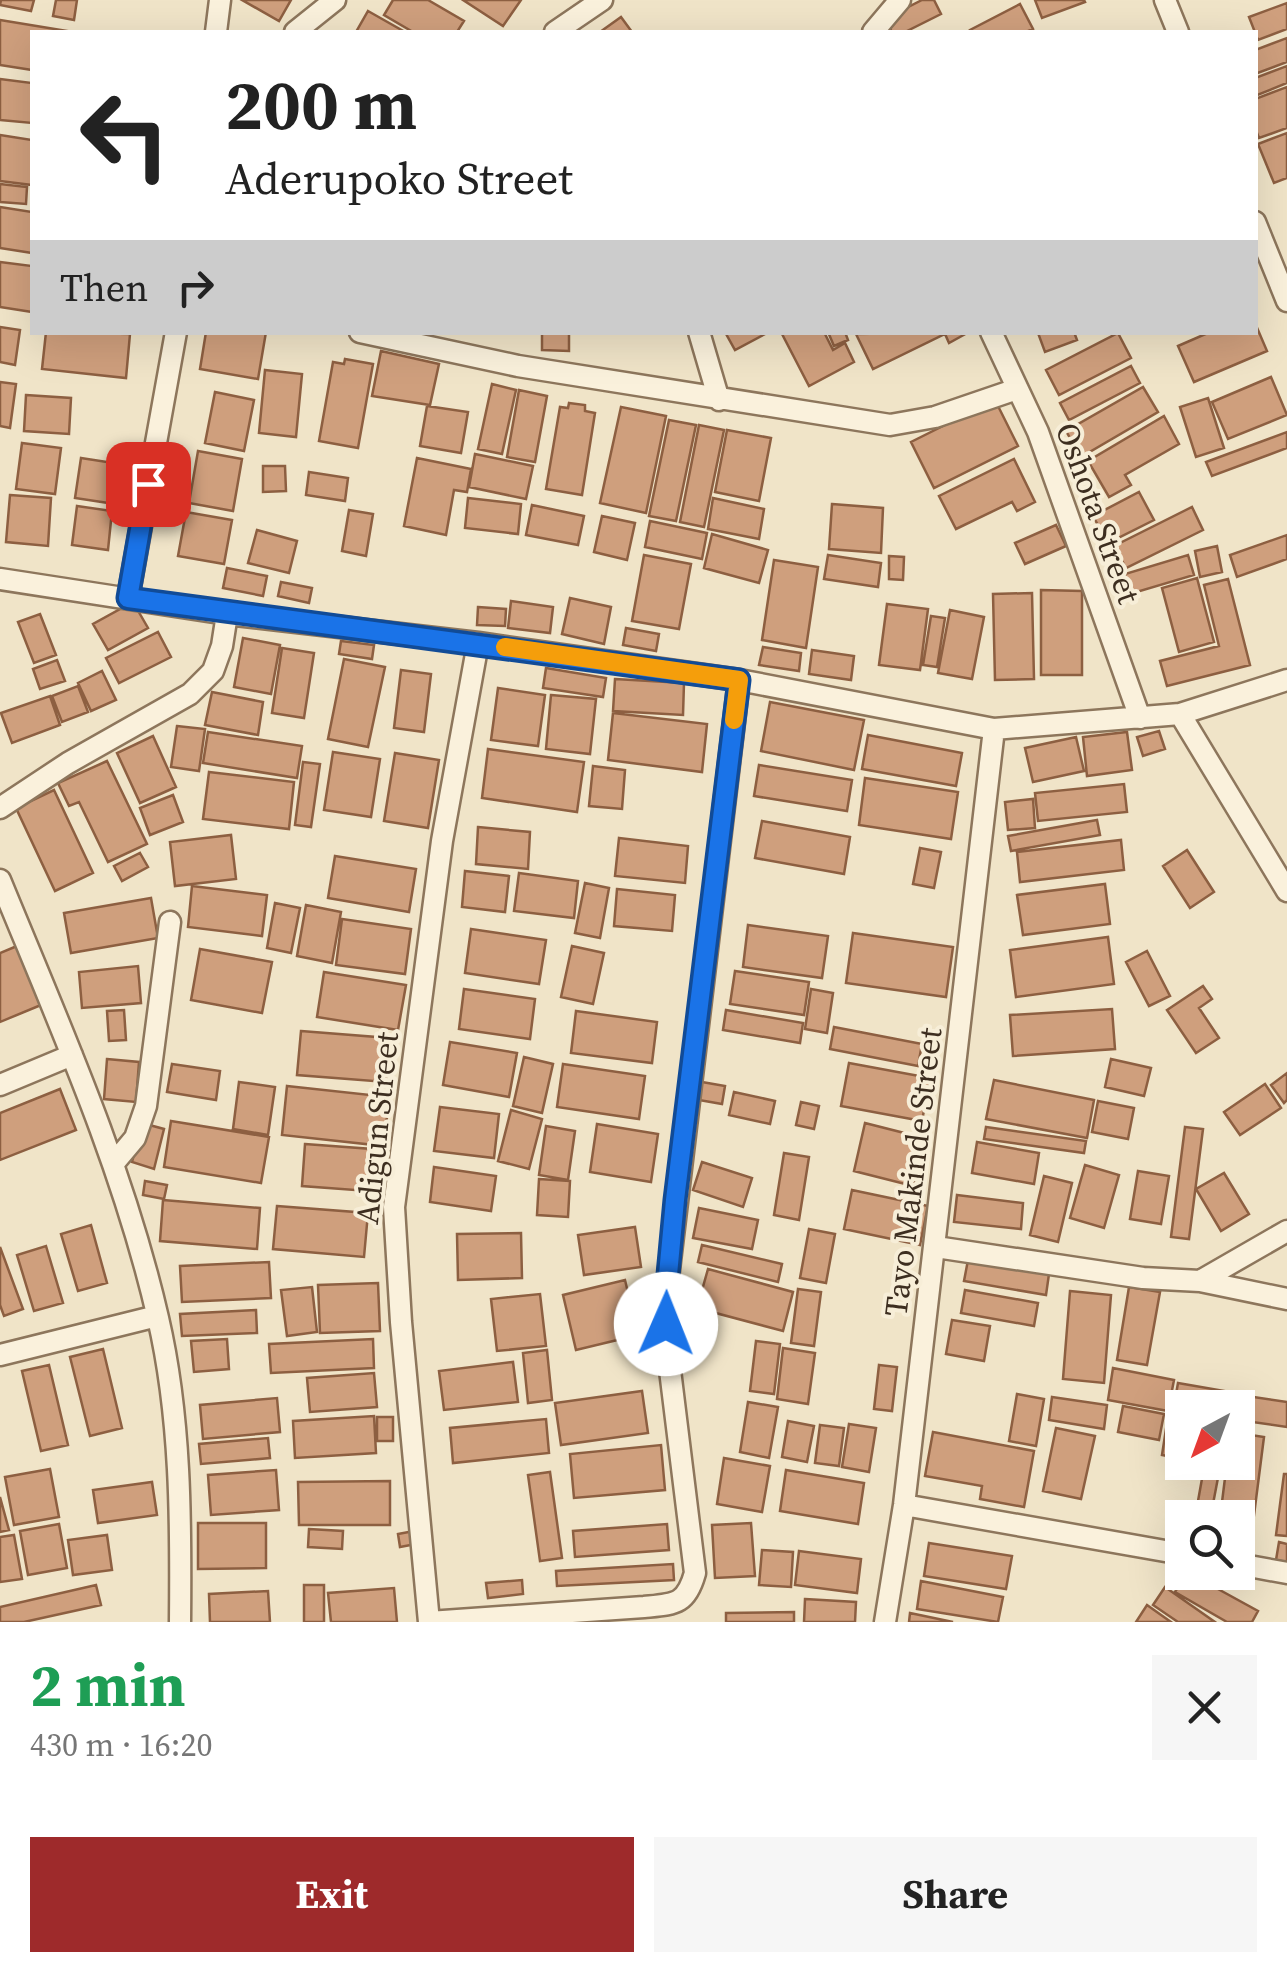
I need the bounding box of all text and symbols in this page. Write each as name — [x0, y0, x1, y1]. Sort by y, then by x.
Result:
text: 200 m — [225, 56, 417, 152]
icon: left — [60, 70, 190, 200]
text: Aderupoko Street — [225, 147, 573, 209]
icon: right — [168, 260, 223, 315]
text: Then — [60, 262, 148, 314]
street label: Oshota Street — [1045, 416, 1151, 610]
pin — [106, 442, 191, 527]
icon: arrive — [121, 457, 176, 512]
street label: Tayo Makinde Street — [873, 1025, 953, 1319]
street label: Adigun Street — [345, 1029, 409, 1226]
position arrow — [614, 1272, 718, 1376]
north arrow — [1165, 1390, 1255, 1480]
map controls — [1165, 1390, 1255, 1590]
button: search — [1165, 1500, 1255, 1590]
text: 2 min — [30, 1644, 186, 1726]
button: close — [1152, 1655, 1257, 1760]
text: 430 m · 16:20 — [30, 1723, 212, 1767]
button: Exit — [30, 1837, 634, 1952]
button: Share — [654, 1837, 1257, 1952]

